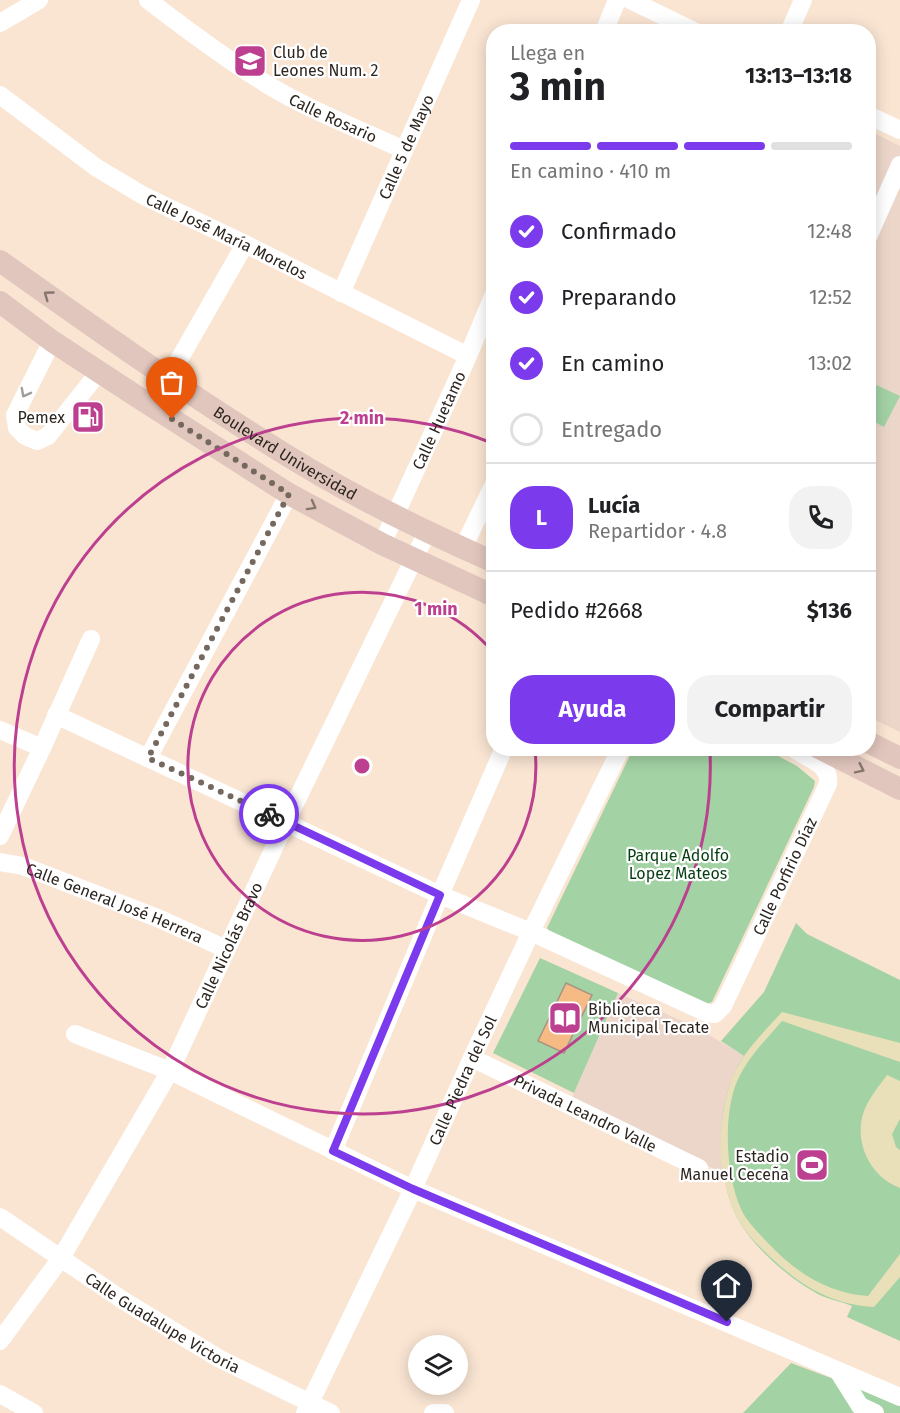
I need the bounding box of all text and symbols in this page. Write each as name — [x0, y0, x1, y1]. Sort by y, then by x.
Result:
text: Llega en — [510, 41, 585, 65]
school or university icon: Club de Leones Num. 2 — [232, 43, 268, 79]
place label: Club de Leones Num. 2 — [273, 43, 378, 80]
text: 13:13–13:18 — [745, 62, 852, 89]
text: 3 min — [510, 64, 606, 110]
street label: Calle Rosario — [286, 89, 380, 146]
street label: Calle 5 de Mayo — [374, 91, 437, 202]
text: En camino · 410 m — [510, 159, 671, 183]
street label: Calle José María Morelos — [143, 189, 311, 283]
icon: check — [510, 215, 543, 248]
text: Confirmado — [561, 218, 677, 245]
text: 12:48 — [807, 219, 852, 243]
icon: check — [510, 281, 543, 314]
text: Preparando — [561, 284, 677, 311]
text: 12:52 — [809, 285, 852, 309]
one-way arrow — [43, 291, 54, 302]
icon: check — [510, 347, 543, 380]
text: En camino — [561, 350, 664, 377]
text: 13:02 — [808, 351, 852, 375]
pin — [146, 357, 197, 419]
icon: bag — [155, 366, 188, 399]
street label: Calle Huetamo — [408, 368, 469, 473]
one-way arrow — [21, 386, 32, 397]
fuel station icon: Pemex — [70, 399, 106, 435]
street label: Boulevard Universidad — [210, 402, 360, 504]
text: 2 min — [340, 407, 384, 429]
place label: Pemex — [17, 408, 65, 427]
text: Entregado — [561, 416, 662, 443]
button: phone — [789, 486, 852, 549]
text: Lucía — [588, 492, 640, 519]
one-way arrow — [306, 499, 317, 510]
text: L — [536, 504, 547, 531]
text: Repartidor · 4.8 — [588, 519, 727, 543]
text: Pedido #2668 — [510, 597, 643, 624]
text: $136 — [807, 597, 852, 624]
text: 1 min — [414, 598, 458, 620]
button: Ayuda — [510, 675, 675, 744]
button: Compartir — [687, 675, 852, 744]
centre of rings — [352, 756, 372, 776]
one-way arrow — [853, 761, 864, 773]
courier — [239, 784, 299, 844]
icon: bike — [253, 798, 286, 831]
street label: Calle Porfirio Díaz — [748, 814, 820, 938]
park label: Parque Adolfo Lopez Mateos — [627, 846, 729, 883]
street label: Calle General José Herrera — [23, 859, 206, 947]
street label: Calle Nicolás Bravo — [191, 879, 266, 1012]
library icon: Biblioteca Municipal Tecate — [547, 1000, 583, 1036]
place label: Biblioteca Municipal Tecate — [588, 1000, 709, 1037]
street label: Calle Piedra del Sol — [425, 1012, 500, 1148]
street label: Privada Leandro Valle — [511, 1070, 660, 1156]
place label: Estadio Manuel Ceceña — [680, 1147, 789, 1184]
sports icon: Estadio Manuel Ceceña — [794, 1147, 830, 1183]
pin — [701, 1260, 752, 1322]
street label: Calle Guadalupe Victoria — [82, 1268, 243, 1377]
icon: home — [710, 1269, 743, 1302]
map controls — [408, 1335, 468, 1395]
button: layers — [408, 1335, 468, 1395]

